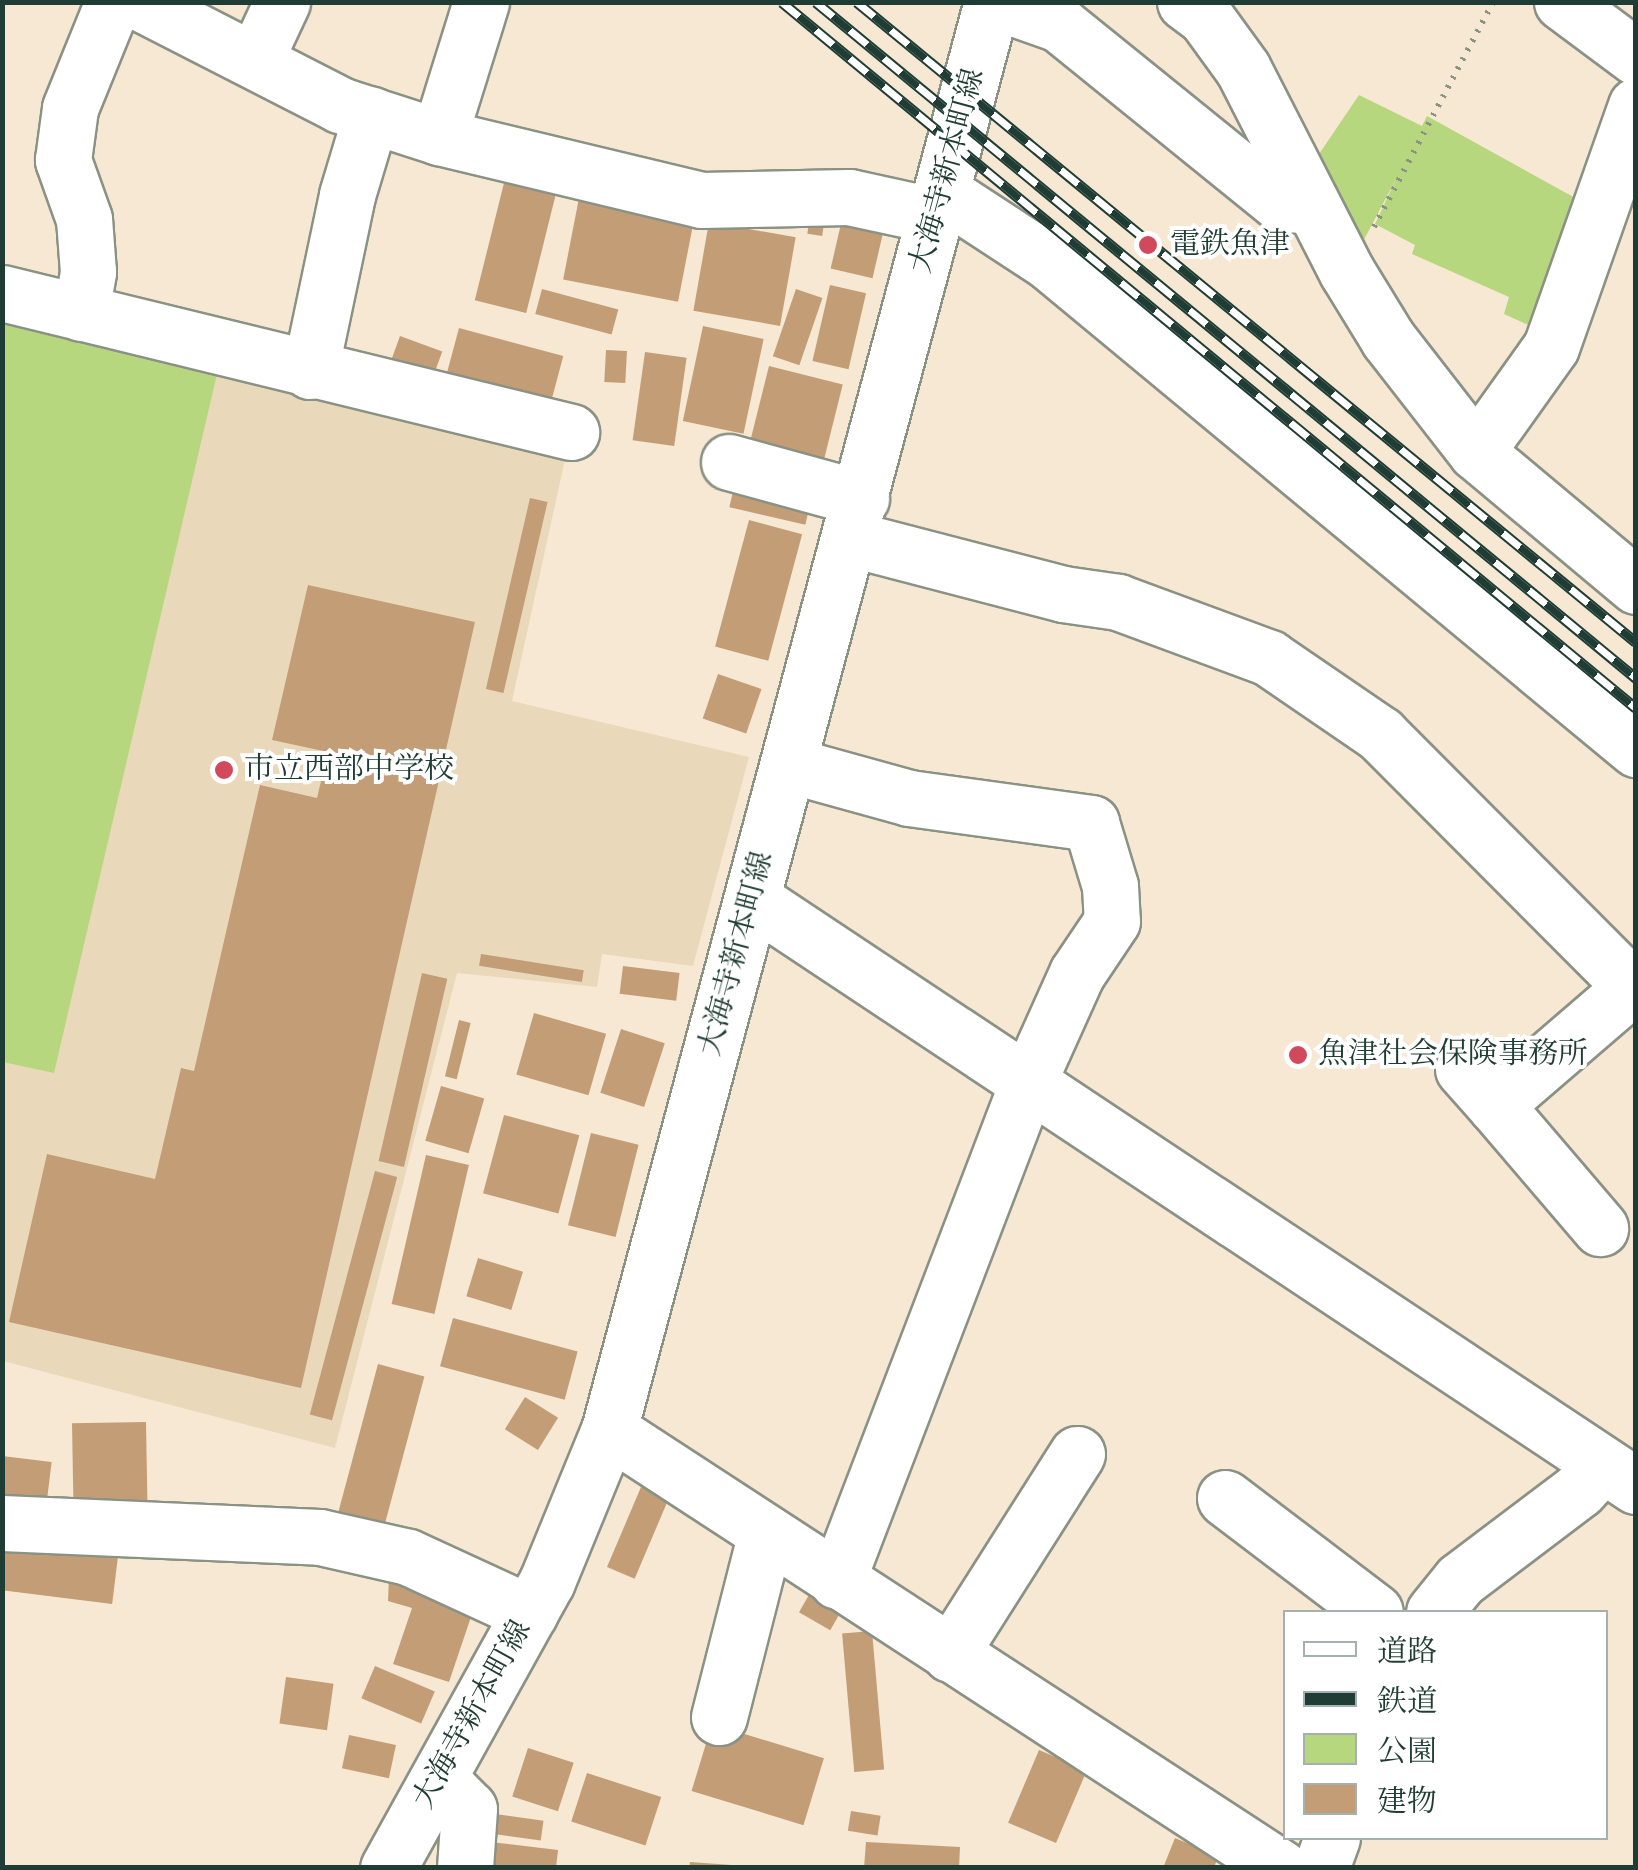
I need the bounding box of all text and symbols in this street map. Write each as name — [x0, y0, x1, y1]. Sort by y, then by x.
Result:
street label: 大海寺新本町線 — [903, 65, 993, 277]
place label: 電鉄魚津 — [1170, 227, 1290, 263]
marker: 電鉄魚津 — [1135, 232, 1161, 258]
place label: 市立西部中学校 — [244, 752, 454, 788]
marker: 市立西部中学校 — [213, 759, 235, 781]
street label: 大海寺新本町線 — [692, 848, 782, 1060]
place label: 魚津社会保険事務所 — [1318, 1037, 1588, 1073]
marker: 魚津社会保険事務所 — [1287, 1044, 1309, 1066]
legend — [1283, 1610, 1608, 1840]
street label: 大海寺新本町線 — [406, 1614, 540, 1816]
text: 道路 — [1377, 1638, 1437, 1668]
text: 鉄道 — [1377, 1688, 1437, 1718]
text: 公園 — [1377, 1738, 1437, 1768]
text: 建物 — [1377, 1788, 1437, 1818]

